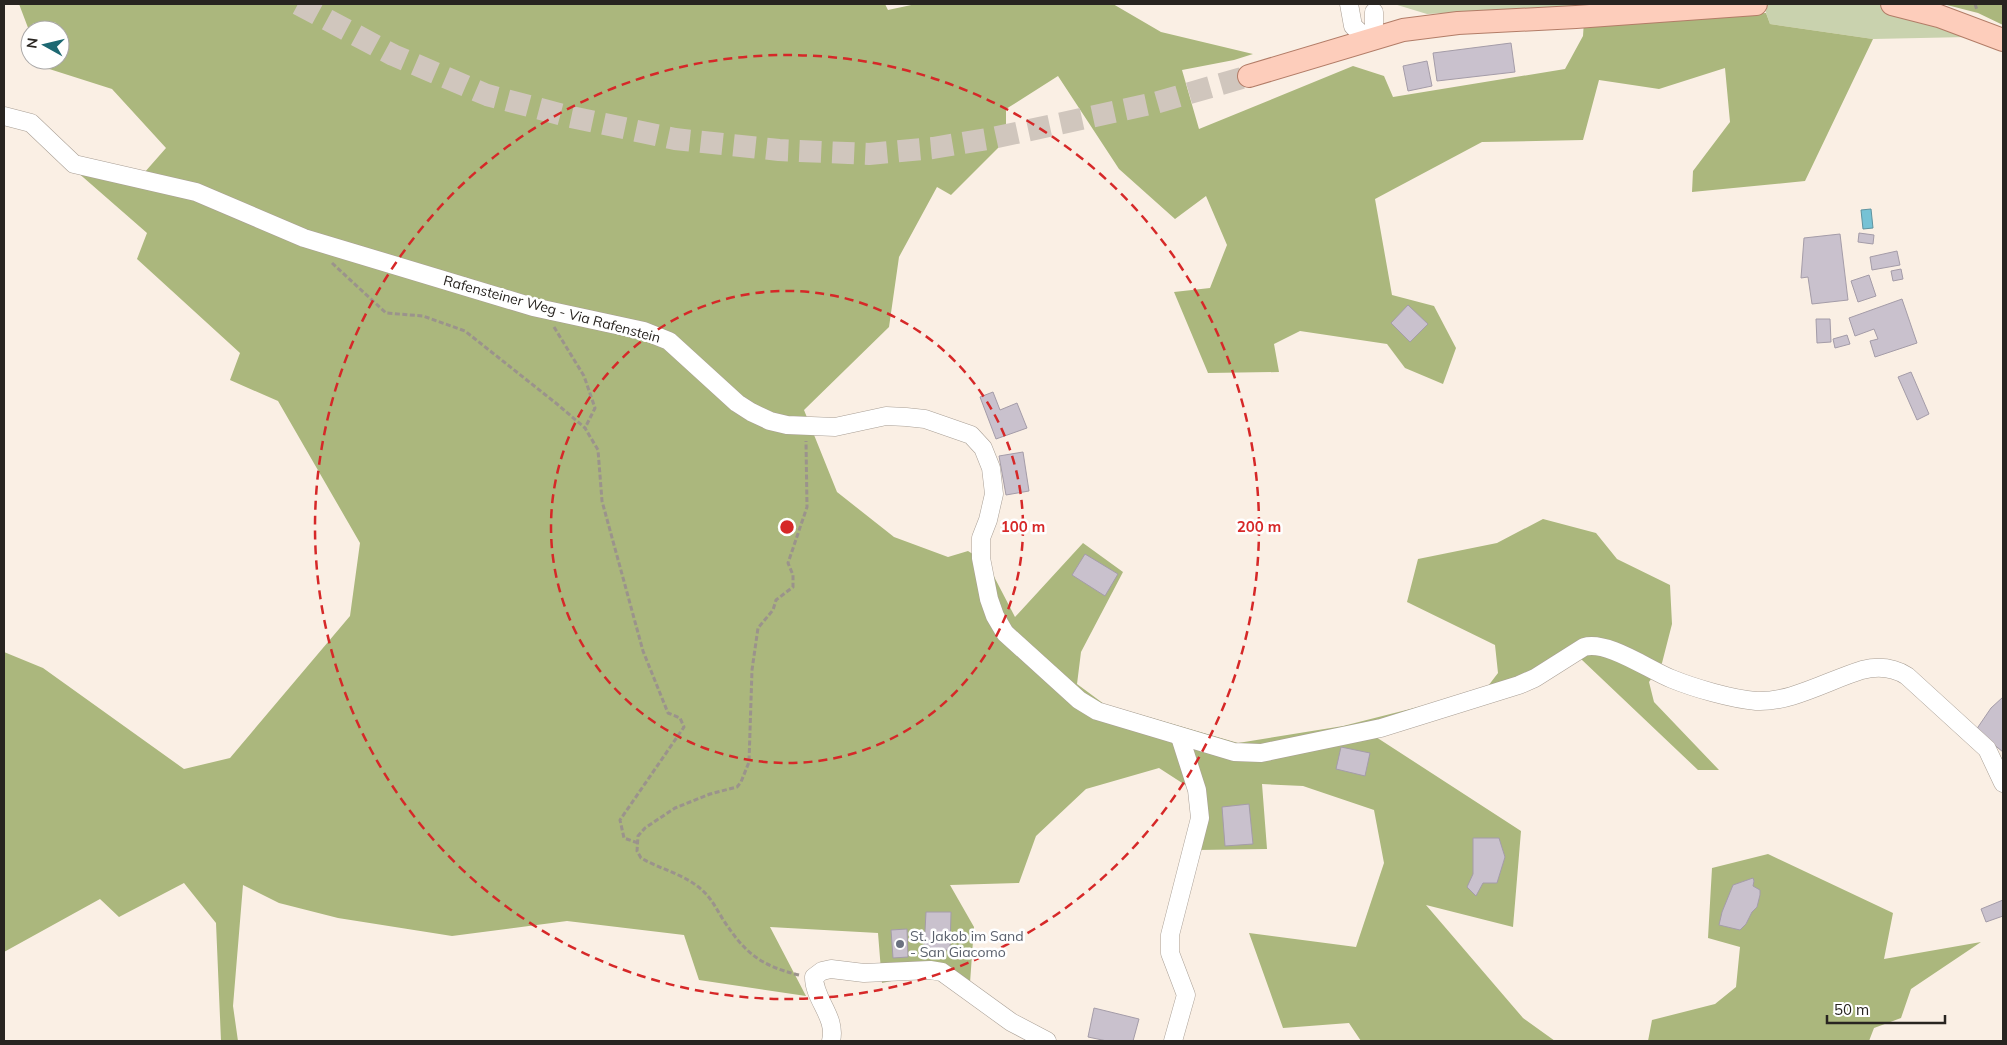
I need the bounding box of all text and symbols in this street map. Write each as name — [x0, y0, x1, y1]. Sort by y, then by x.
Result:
north arrow — [20, 20, 70, 70]
text: N — [22, 37, 42, 50]
street label: Rafensteiner Weg - Via Rafenstein — [441, 271, 663, 347]
text: 100 m — [1001, 517, 1045, 536]
text: 200 m — [1237, 517, 1281, 536]
centre of rings — [778, 518, 796, 536]
place label: St. Jakob im Sand - San Giacomo — [910, 927, 1024, 961]
marker: St. Jakob im Sand - San Giacomo — [894, 938, 906, 950]
scale bar — [1827, 992, 1944, 1024]
text: 50 m — [1834, 1000, 1869, 1019]

